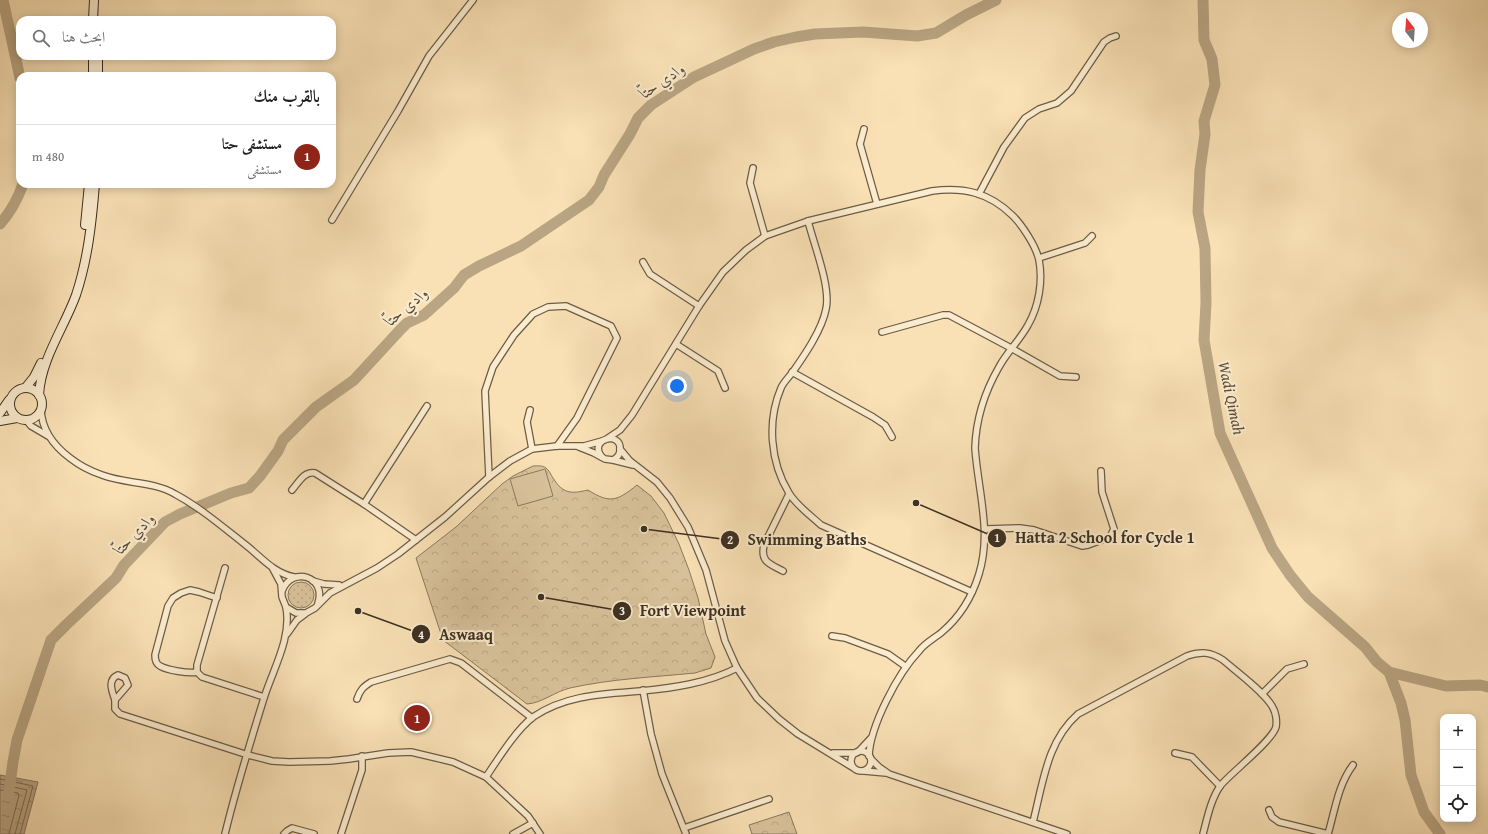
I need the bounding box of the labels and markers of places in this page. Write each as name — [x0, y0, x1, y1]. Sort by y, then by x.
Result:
callout: Hatta 2 School for Cycle 1 — [987, 524, 1202, 552]
callout: Swimming Baths — [720, 526, 875, 554]
callout: Fort Viewpoint — [612, 597, 755, 625]
callout: Aswaaq — [411, 620, 501, 648]
pin: 1 — [404, 703, 430, 733]

